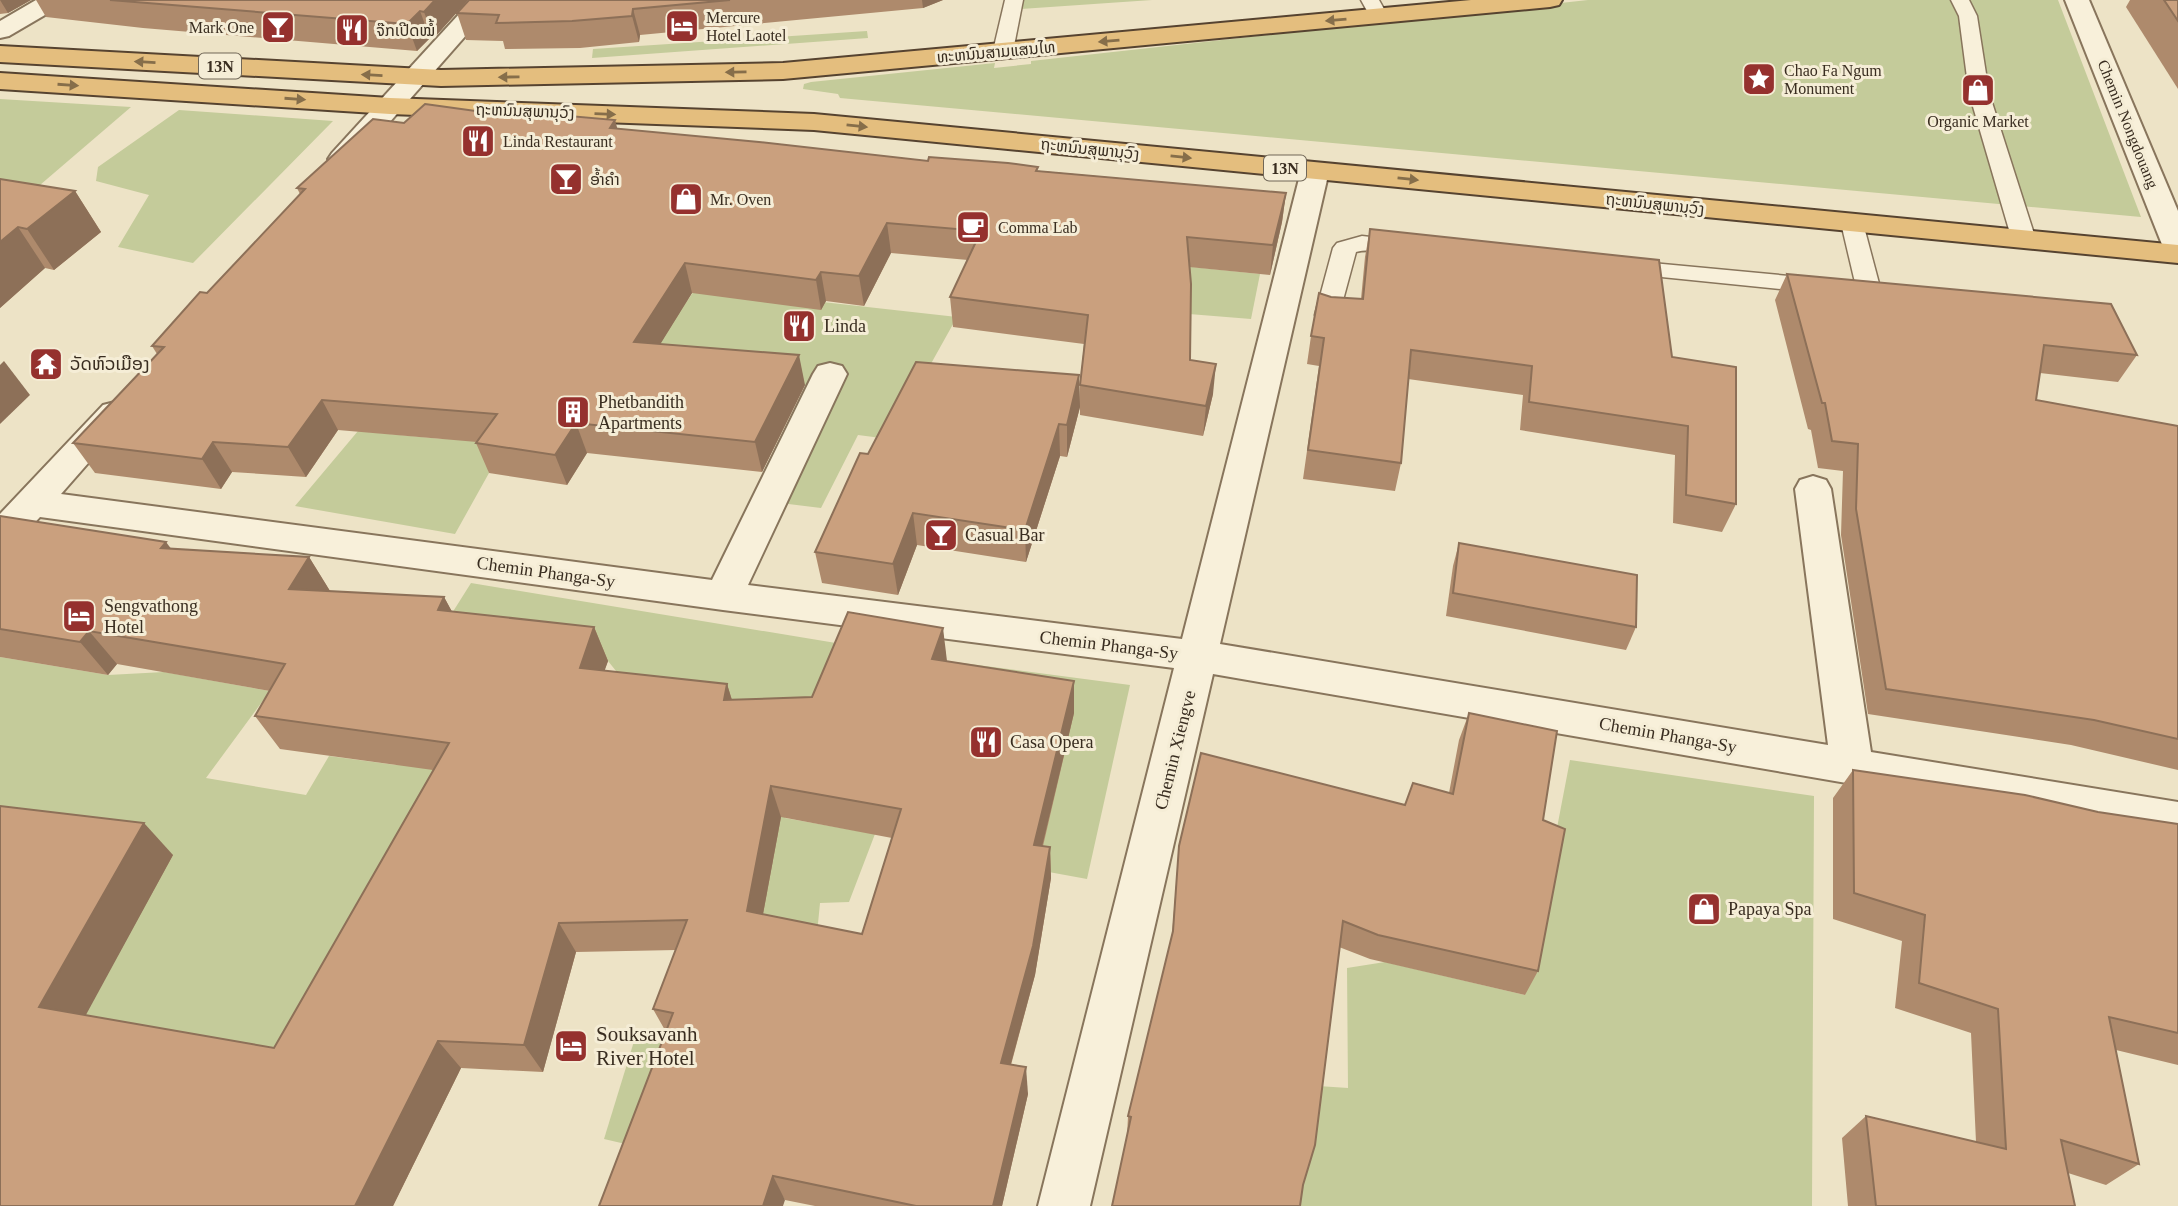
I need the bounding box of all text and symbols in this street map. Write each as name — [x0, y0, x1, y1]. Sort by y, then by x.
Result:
hotel icon: Mercure Hotel Laotel — [663, 7, 701, 45]
bar icon: Mark One — [259, 8, 297, 46]
place label: Mercure Hotel Laotel — [706, 9, 787, 44]
restaurant icon: ຈ໊ກເປີດໝ້ໍ — [333, 11, 371, 49]
one-way arrow — [1325, 15, 1347, 26]
place label: ຈ໊ກເປີດໝ້ໍ — [376, 18, 435, 39]
place label: Mark One — [189, 19, 254, 36]
one-way arrow — [1098, 36, 1120, 47]
street label: ທະຫນົນສາມແສນໄທ — [936, 38, 1056, 66]
road number: 13N — [199, 54, 241, 78]
one-way arrow — [134, 56, 156, 67]
street label: Chemin Nongdouang — [2093, 57, 2162, 191]
place icon: Chao Fa Ngum Monument — [1740, 60, 1778, 98]
place label: Chao Fa Ngum Monument — [1784, 62, 1882, 97]
one-way arrow — [725, 67, 747, 78]
one-way arrow — [361, 69, 383, 80]
one-way arrow — [498, 71, 520, 83]
shop icon: Organic Market — [1959, 71, 1997, 109]
one-way arrow — [57, 80, 79, 91]
one-way arrow — [284, 94, 306, 105]
street label: ຖະຫນົນສຸພານຸວົງ — [475, 101, 575, 123]
one-way arrow — [595, 108, 617, 119]
place label: Organic Market — [1927, 113, 2029, 131]
one-way arrow — [846, 121, 868, 132]
restaurant icon: Linda Restaurant — [459, 122, 497, 160]
place label: Linda Restaurant — [503, 133, 613, 150]
street label: ຖະຫນົນສຸພານຸວົງ — [1040, 135, 1140, 165]
one-way arrow — [1170, 152, 1192, 163]
road number: 13N — [1264, 156, 1306, 180]
bar icon: ອ້ຳຄຳ — [547, 160, 585, 198]
place label: ອ້ຳຄຳ — [590, 167, 620, 188]
one-way arrow — [1397, 174, 1419, 185]
shop icon: Mr. Oven — [667, 180, 705, 218]
street label: ຖະຫນົນສຸພານຸວົງ — [1605, 190, 1705, 220]
place label: Mr. Oven — [710, 191, 771, 208]
cafe icon: Comma Lab — [954, 208, 992, 246]
place label: Comma Lab — [998, 219, 1078, 236]
restaurant icon: Linda — [780, 307, 818, 345]
place label: Linda — [824, 316, 866, 336]
temple icon: ວັດຫົວເມືອງ — [27, 345, 65, 383]
place label: ວັດຫົວເມືອງ — [70, 354, 150, 374]
place label: Phetbandith Apartments — [598, 392, 684, 433]
building icon: Phetbandith Apartments — [554, 393, 592, 431]
bar icon: Casual Bar — [922, 516, 960, 554]
place label: Casual Bar — [965, 525, 1044, 545]
street label: Chemin Phanga-Sy — [476, 552, 616, 592]
place label: Sengvathong Hotel — [104, 596, 198, 637]
hotel icon: Sengvathong Hotel — [60, 597, 98, 635]
street label: Chemin Phanga-Sy — [1039, 627, 1179, 663]
street label: Chemin Xiengve — [1150, 688, 1200, 812]
street label: Chemin Phanga-Sy — [1598, 713, 1738, 757]
restaurant icon: Casa Opera — [967, 723, 1005, 761]
place label: Casa Opera — [1010, 732, 1093, 752]
shop icon: Papaya Spa — [1685, 890, 1723, 928]
place label: Papaya Spa — [1728, 899, 1811, 919]
place label: Souksavanh River Hotel — [596, 1022, 698, 1070]
hotel icon: Souksavanh River Hotel — [552, 1027, 590, 1065]

